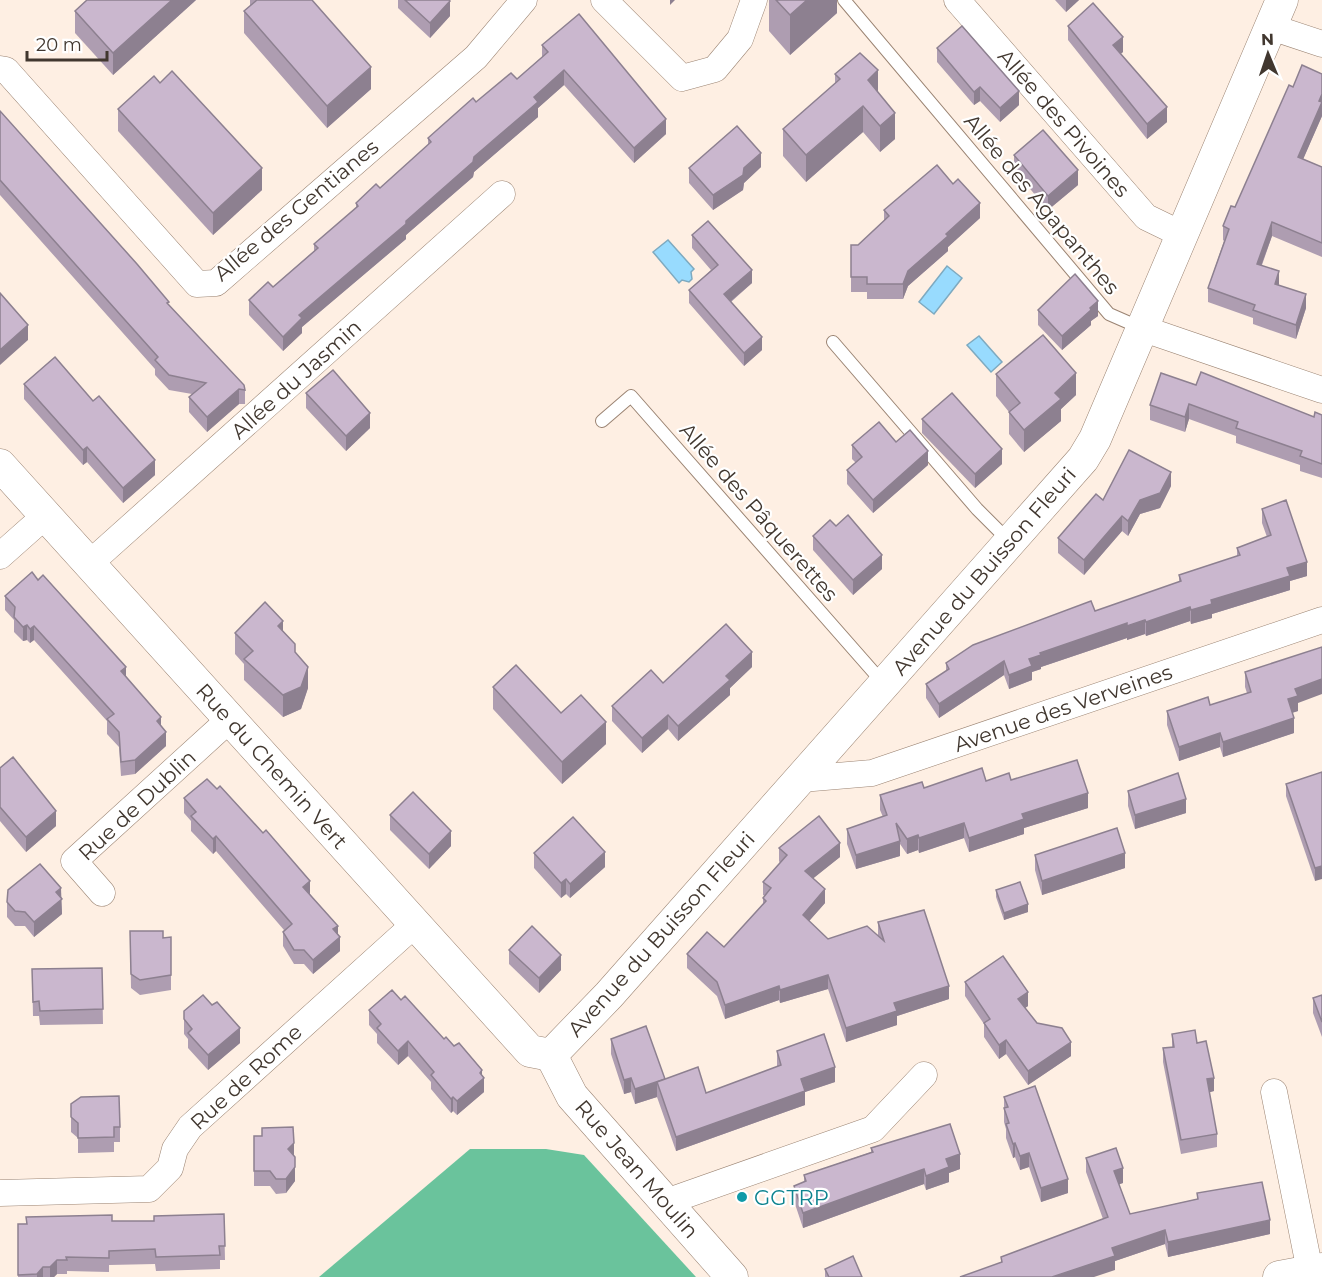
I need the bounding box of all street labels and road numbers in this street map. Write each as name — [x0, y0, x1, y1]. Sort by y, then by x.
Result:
street label: Allée des Pivoines — [993, 44, 1135, 202]
street label: Allée des Agapanthes — [959, 109, 1125, 299]
street label: Allée des Gentianes — [209, 134, 383, 286]
street label: Allée du Jasmin — [226, 314, 366, 444]
street label: Allée des Pâquerettes — [675, 418, 843, 606]
street label: Avenue du Buisson Fleuri — [887, 462, 1081, 680]
street label: Avenue des Verveines — [951, 659, 1175, 757]
street label: Rue du Chemin Vert — [191, 678, 353, 854]
street label: Rue de Dublin — [73, 744, 201, 866]
street label: Avenue du Buisson Fleuri — [562, 826, 760, 1042]
street label: Rue de Rome — [185, 1019, 307, 1135]
street label: Rue Jean Moulin — [570, 1095, 704, 1243]

